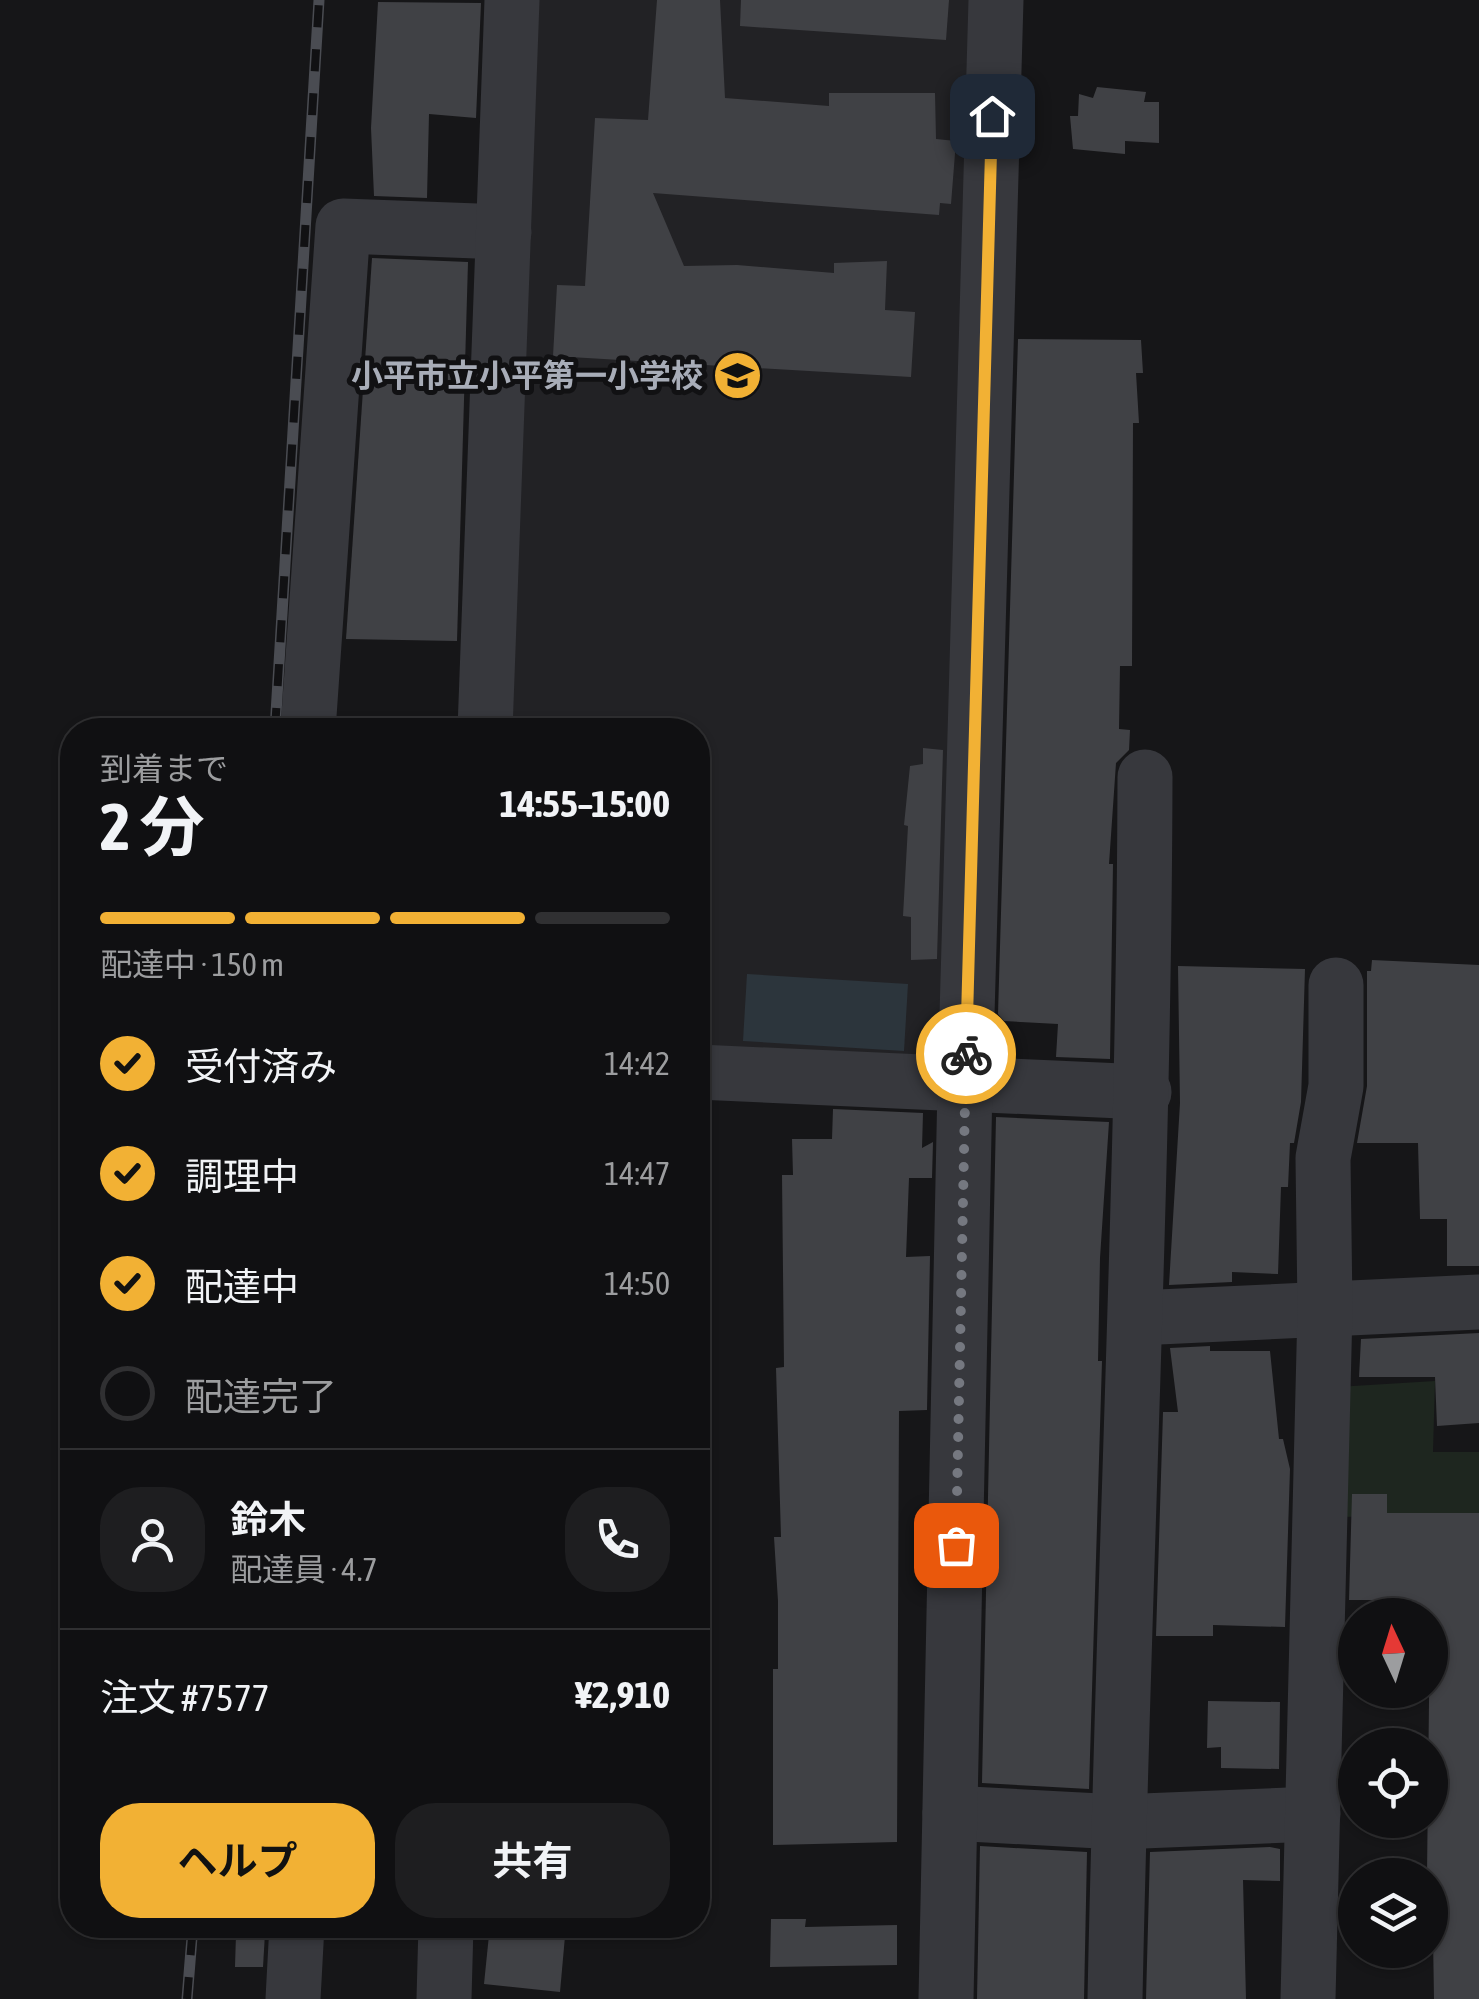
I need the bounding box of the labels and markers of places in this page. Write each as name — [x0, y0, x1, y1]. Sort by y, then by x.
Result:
pin — [950, 74, 1035, 159]
school or university icon: 小平市立小平第一小学校 — [712, 350, 764, 402]
place label: 小平市立小平第一小学校 — [351, 357, 703, 394]
pin — [914, 1503, 999, 1588]

